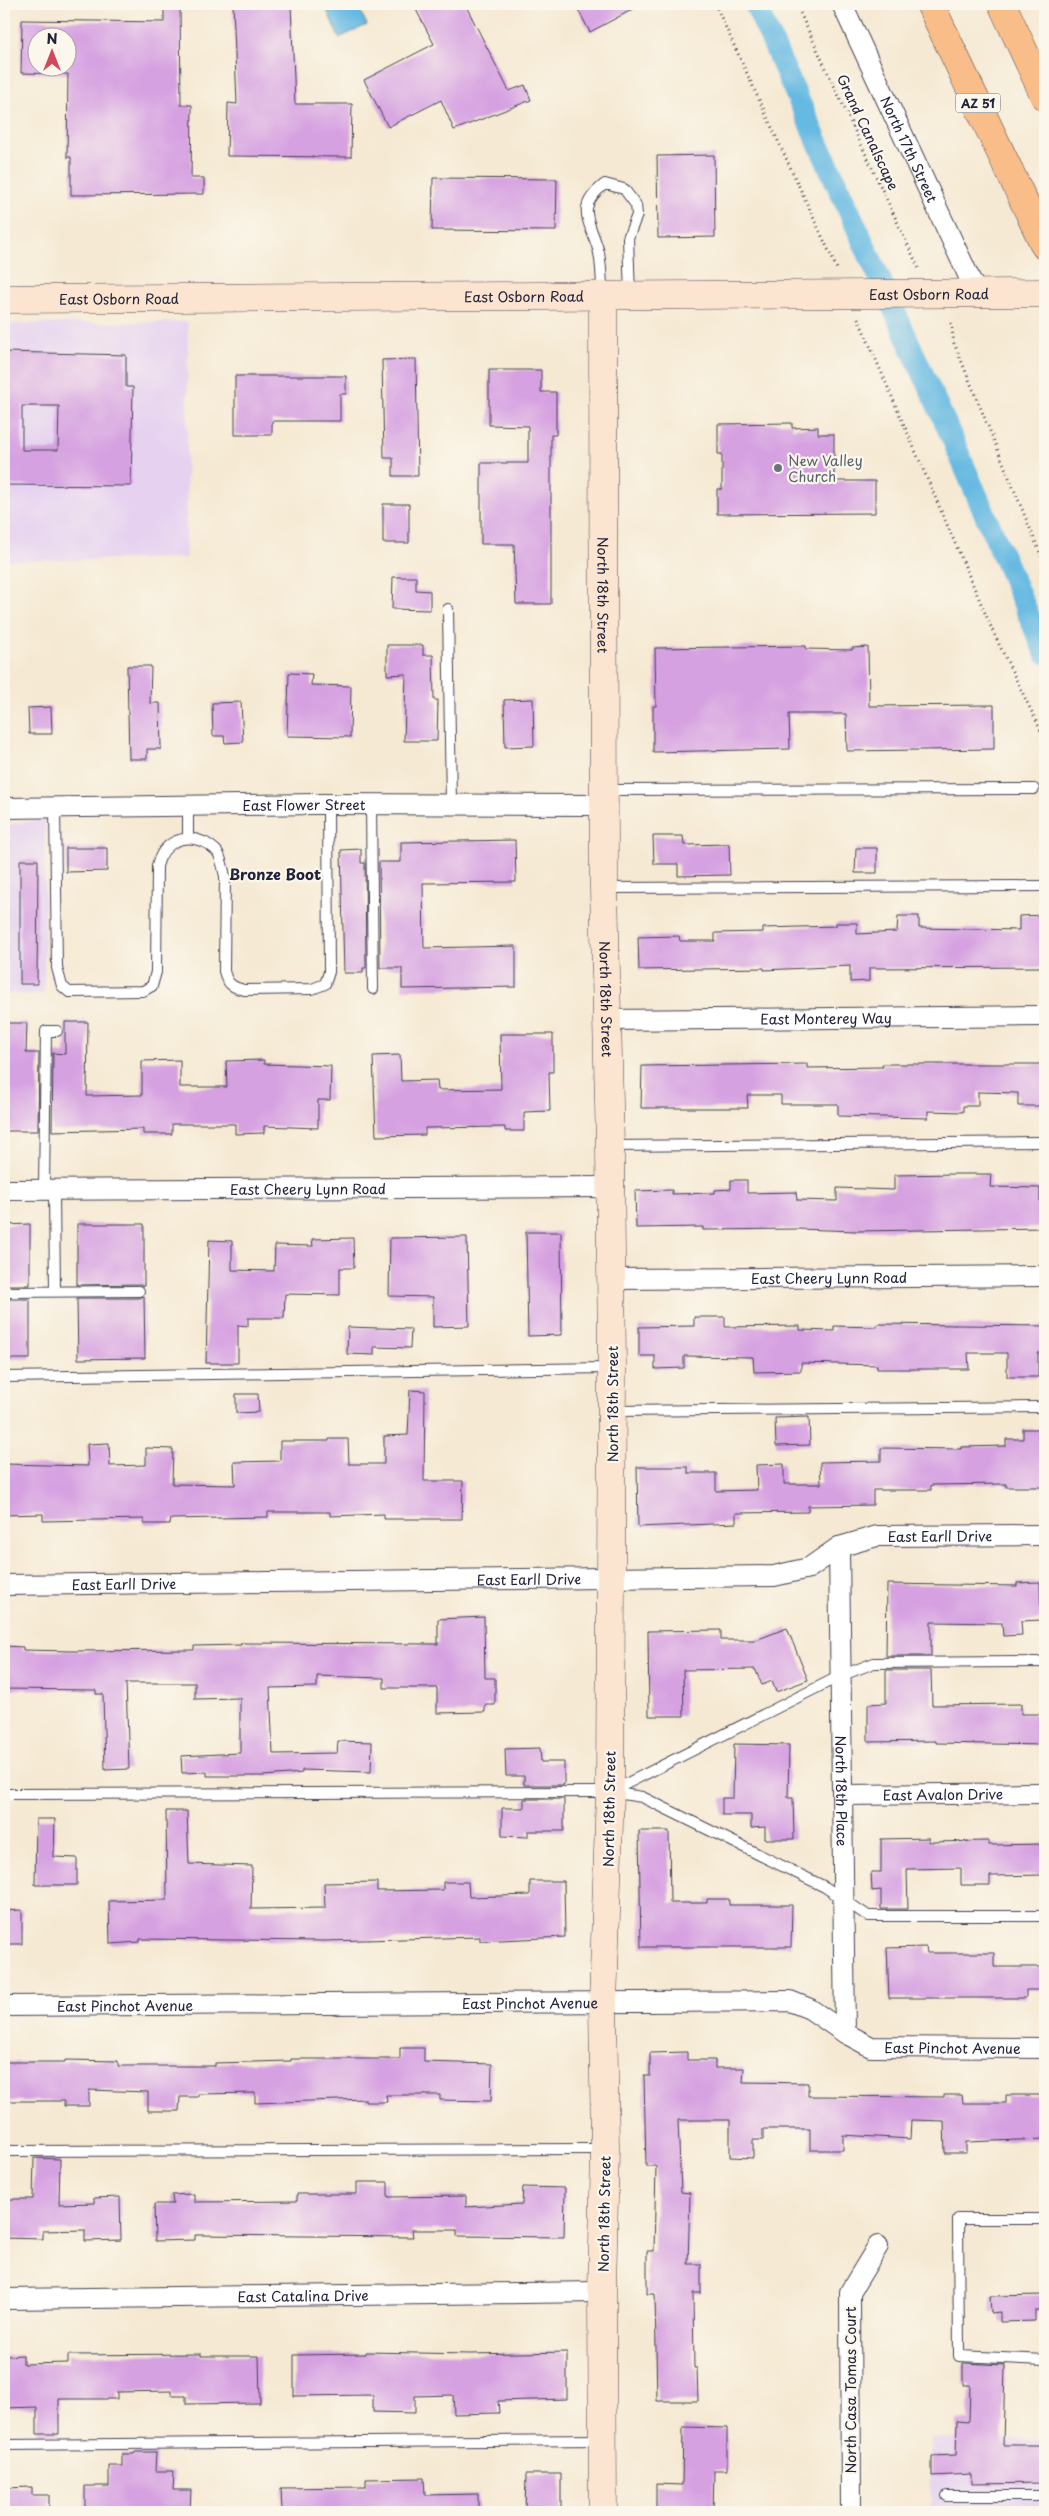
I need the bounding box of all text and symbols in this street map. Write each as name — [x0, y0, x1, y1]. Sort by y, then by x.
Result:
north arrow — [28, 28, 78, 78]
text: N — [46, 28, 58, 49]
street label: Grand Canalscape — [832, 70, 904, 194]
street label: North 17th Street — [876, 92, 944, 206]
road number: AZ 51 — [956, 94, 1000, 112]
street label: East Osborn Road — [869, 283, 989, 305]
street label: East Osborn Road — [464, 285, 584, 307]
street label: East Osborn Road — [59, 287, 179, 309]
place label: New Valley Church — [788, 450, 863, 487]
marker: New Valley Church — [772, 462, 784, 474]
street label: North 18th Street — [593, 537, 614, 654]
street label: East Flower Street — [242, 793, 366, 815]
district label: Bronze Boot — [229, 862, 321, 885]
street label: North 18th Street — [595, 941, 618, 1058]
street label: East Monterey Way — [760, 1007, 892, 1029]
street label: East Cheery Lynn Road — [230, 1178, 386, 1199]
street label: East Cheery Lynn Road — [751, 1266, 907, 1289]
street label: North 18th Street — [602, 1345, 623, 1462]
street label: East Earll Drive — [888, 1525, 992, 1546]
street label: East Earll Drive — [477, 1568, 581, 1590]
street label: East Earll Drive — [72, 1572, 176, 1595]
street label: North 18th Place — [831, 1735, 853, 1847]
street label: North 18th Street — [597, 1750, 621, 1867]
street label: East Avalon Drive — [883, 1783, 1003, 1805]
street label: East Pinchot Avenue — [462, 1992, 599, 2014]
street label: East Pinchot Avenue — [57, 1994, 194, 2016]
street label: East Pinchot Avenue — [884, 2037, 1021, 2058]
street label: North 18th Street — [592, 2155, 616, 2272]
street label: East Catalina Drive — [237, 2284, 369, 2307]
street label: North Casa Tomas Court — [840, 2306, 861, 2474]

